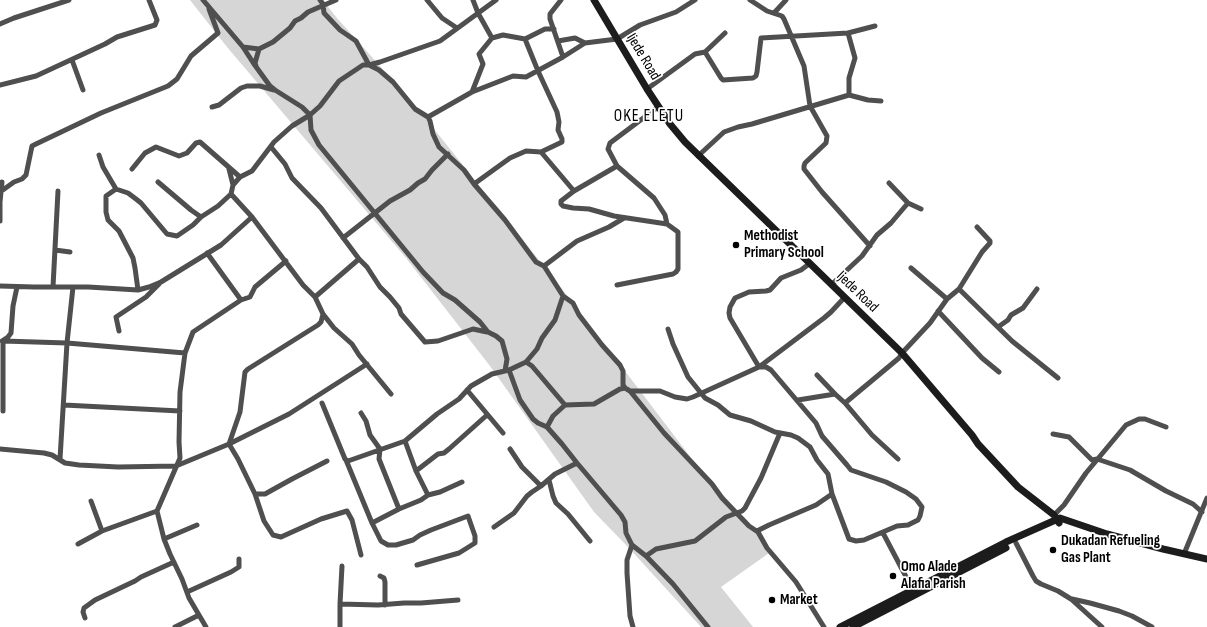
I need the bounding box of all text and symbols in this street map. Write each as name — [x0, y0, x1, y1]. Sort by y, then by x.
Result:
street label: Ijede Road — [622, 30, 664, 84]
district label: OKE ELETU — [614, 107, 684, 127]
place label: Methodist Primary School — [744, 227, 824, 262]
marker: Methodist Primary School — [731, 240, 741, 250]
street label: Ijede Road — [832, 268, 882, 316]
place label: Dukadan Refueling Gas Plant — [1061, 532, 1160, 567]
marker: Dukadan Refueling Gas Plant — [1048, 545, 1058, 555]
place label: Omo Alade Alafia Parish — [901, 558, 966, 593]
marker: Omo Alade Alafia Parish — [888, 571, 898, 581]
place label: Market — [780, 591, 818, 609]
marker: Market — [767, 595, 777, 605]

